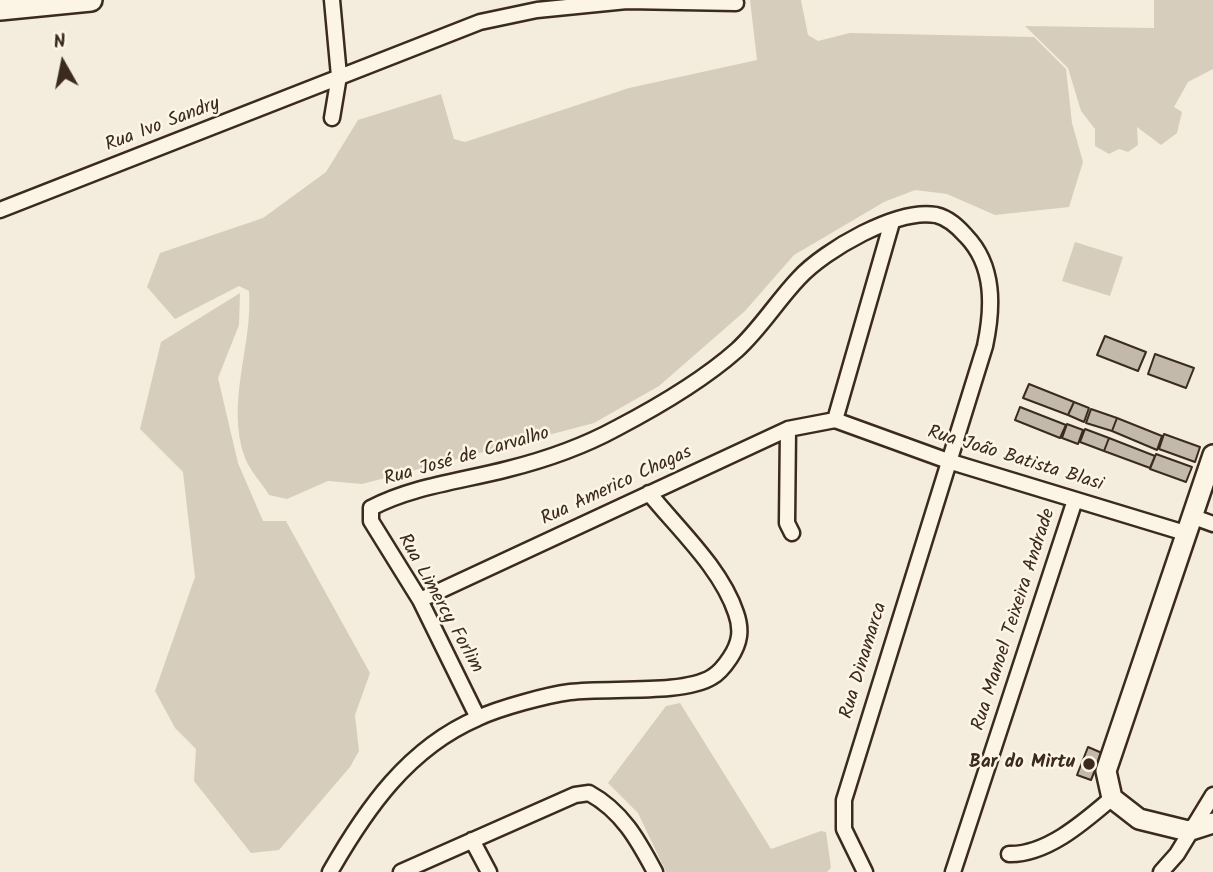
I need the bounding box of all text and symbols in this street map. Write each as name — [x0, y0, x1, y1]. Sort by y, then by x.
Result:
text: N — [51, 27, 68, 58]
north arrow — [28, 28, 98, 98]
street label: Rua Ivo Sandry — [103, 94, 223, 158]
street label: Rua João Batista Blasi — [924, 422, 1106, 498]
street label: Rua José de Carvalho — [382, 423, 552, 493]
street label: Rua Americo Chagas — [538, 442, 696, 532]
street label: Rua Manoel Teixeira Andrade — [968, 506, 1062, 734]
street label: Rua Limercy Forlim — [391, 530, 487, 678]
street label: Rua Dinamarca — [837, 600, 893, 722]
place label: Bar do Mirtu — [969, 753, 1075, 775]
marker: Bar do Mirtu — [1081, 756, 1097, 772]

